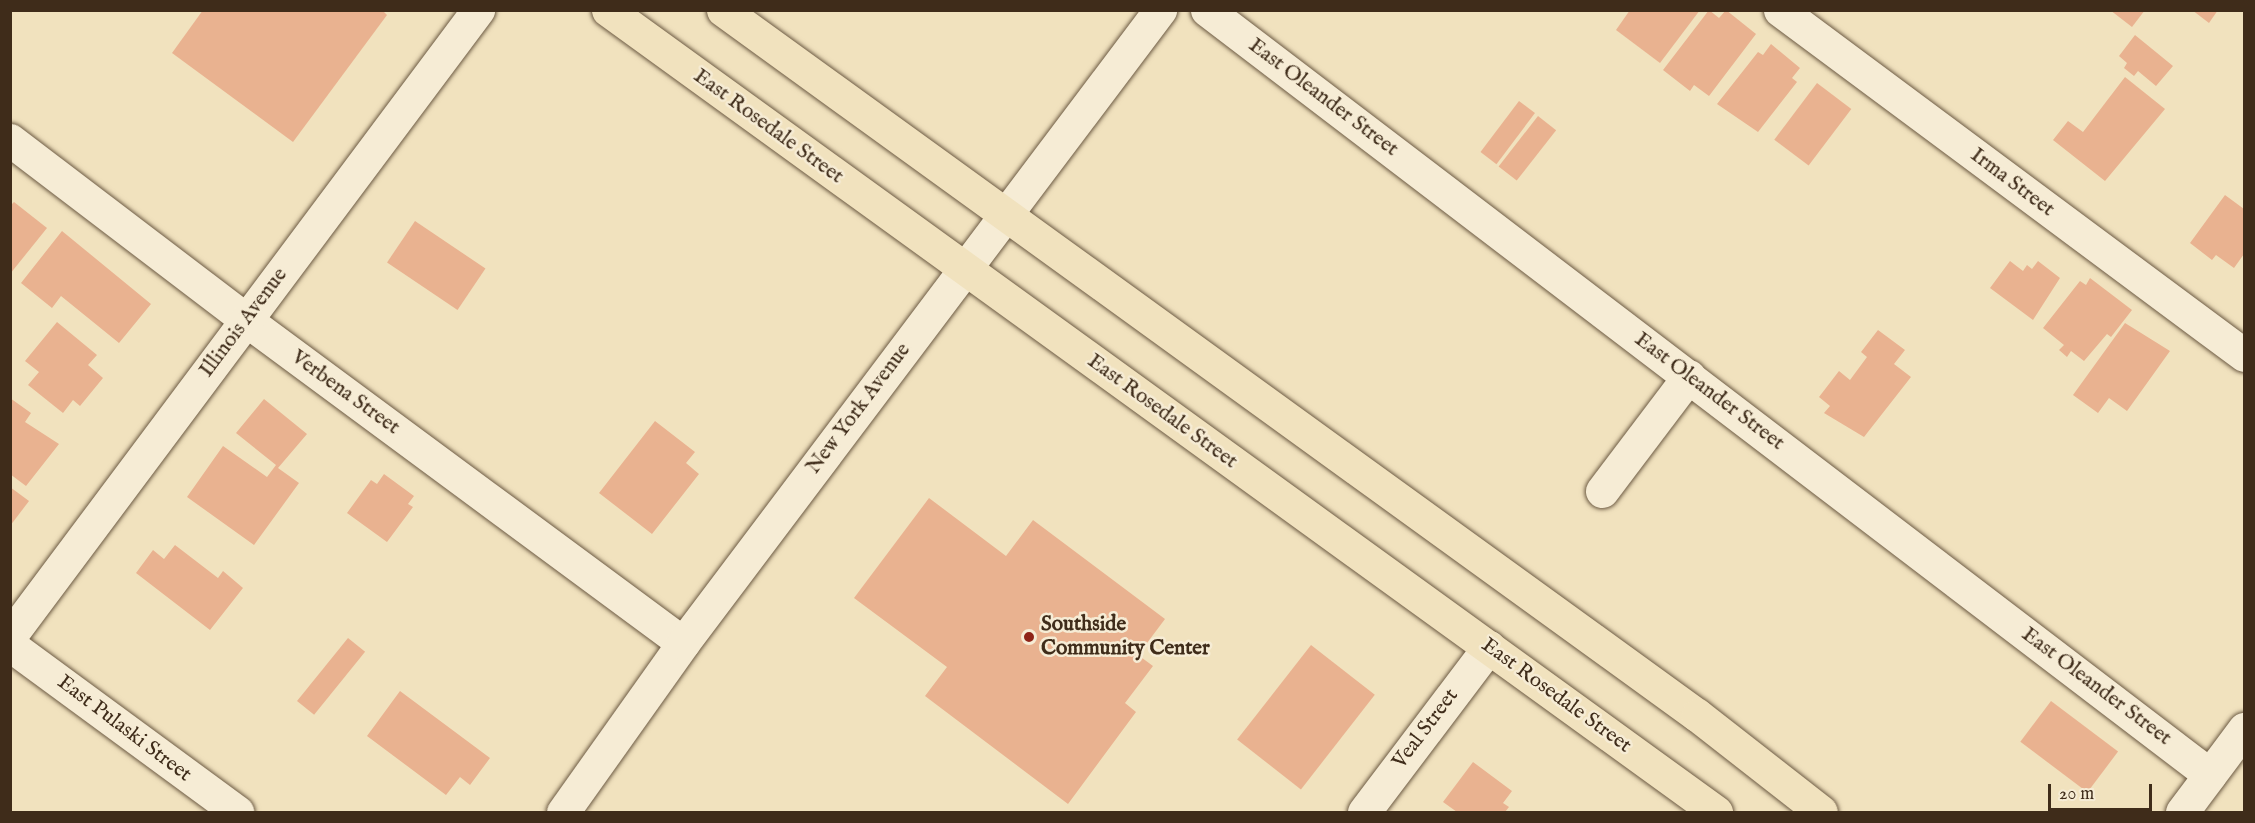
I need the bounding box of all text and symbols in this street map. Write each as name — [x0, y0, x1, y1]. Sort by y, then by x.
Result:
street label: East Oleander Street — [1243, 33, 1403, 163]
street label: East Rosedale Street — [688, 64, 848, 190]
street label: Irma Street — [1965, 143, 2059, 223]
street label: Illinois Avenue — [195, 263, 293, 383]
street label: East Oleander Street — [1629, 327, 1789, 457]
street label: New York Avenue — [802, 339, 916, 479]
street label: Verbena Street — [286, 345, 404, 441]
street label: East Rosedale Street — [1082, 349, 1242, 475]
place label: Southside Community Center — [1041, 612, 1210, 662]
street label: East Oleander Street — [2016, 622, 2176, 752]
marker: Southside Community Center — [1022, 630, 1036, 644]
street label: East Rosedale Street — [1476, 633, 1636, 759]
street label: East Pulaski Street — [52, 670, 196, 788]
street label: Veal Street — [1388, 684, 1464, 774]
scale bar — [2051, 772, 2154, 810]
text: 20 m — [2059, 783, 2094, 806]

